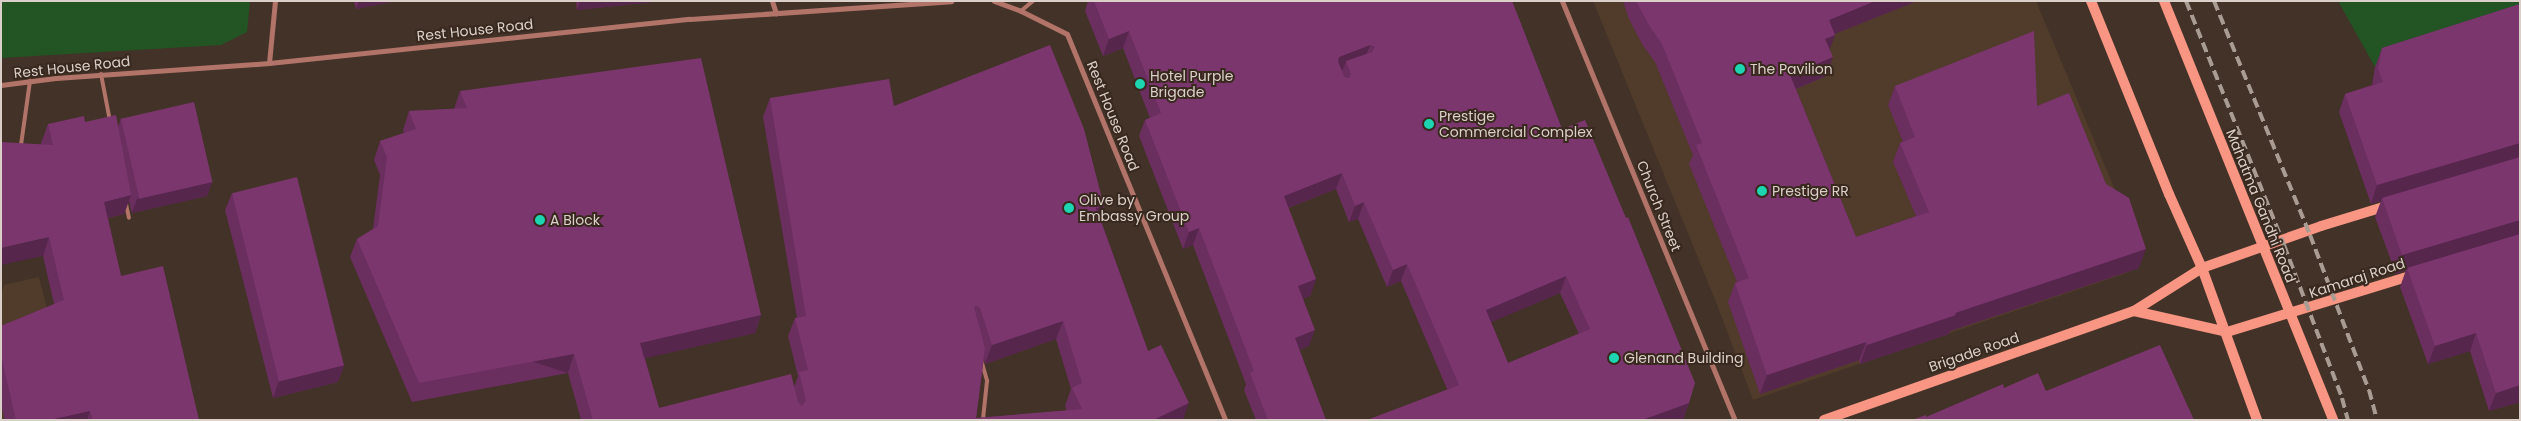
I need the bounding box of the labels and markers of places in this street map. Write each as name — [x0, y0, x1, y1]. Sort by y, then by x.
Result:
place label: The Pavilion — [1750, 61, 1833, 77]
marker: The Pavilion — [1734, 63, 1746, 75]
place label: Hotel Purple Brigade — [1150, 68, 1233, 100]
marker: Hotel Purple Brigade — [1134, 78, 1146, 90]
place label: Prestige Commercial Complex — [1439, 108, 1593, 140]
marker: Prestige Commercial Complex — [1423, 118, 1435, 130]
place label: Prestige RR — [1772, 183, 1849, 199]
marker: Prestige RR — [1756, 185, 1768, 197]
place label: Olive by Embassy Group — [1079, 192, 1189, 224]
marker: Olive by Embassy Group — [1063, 202, 1075, 214]
place label: A Block — [550, 212, 600, 228]
marker: A Block — [534, 214, 546, 226]
place label: Glenand Building — [1624, 350, 1743, 366]
marker: Glenand Building — [1608, 352, 1620, 364]

